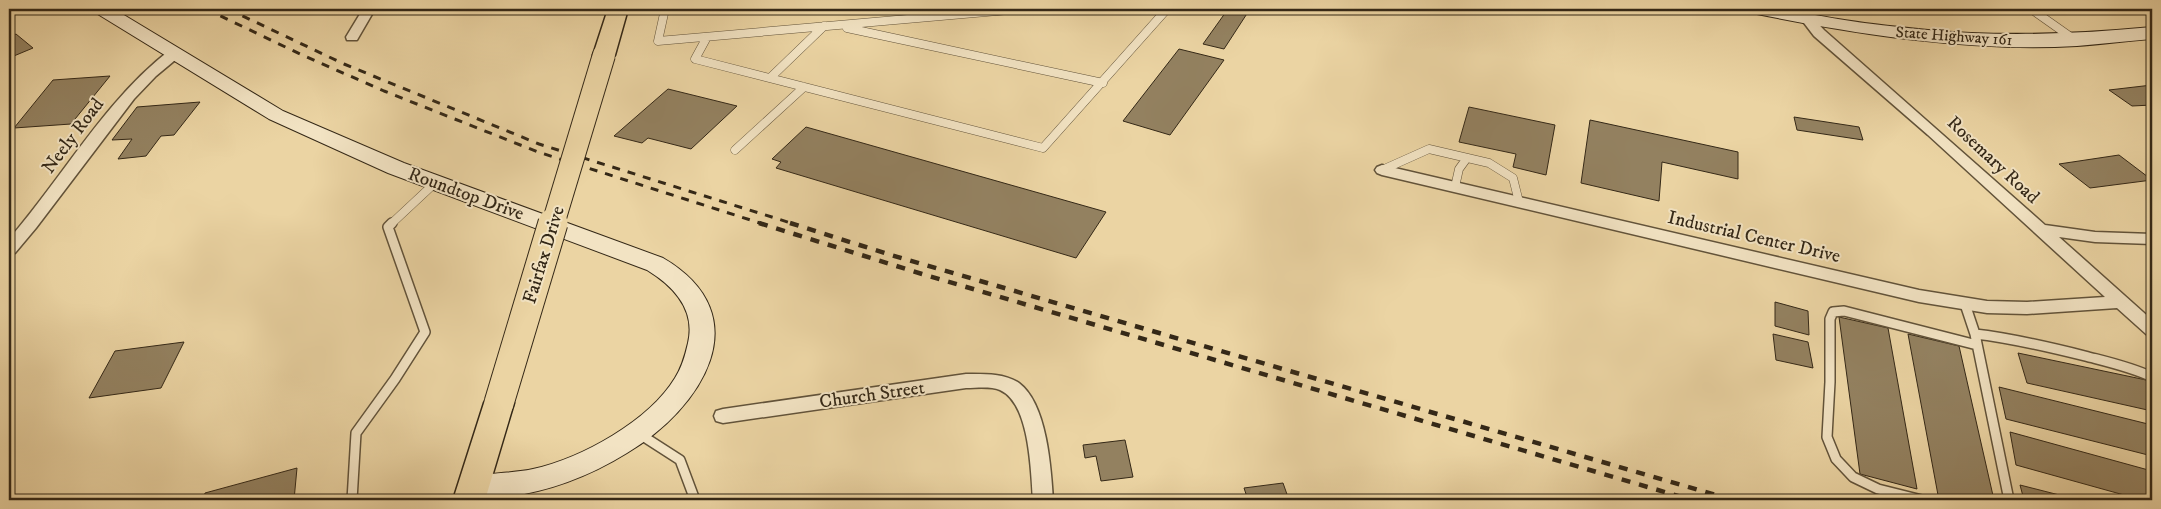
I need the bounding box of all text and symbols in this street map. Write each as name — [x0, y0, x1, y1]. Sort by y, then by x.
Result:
street label: State Highway 161 — [1895, 22, 2013, 50]
street label: Neely Road — [37, 93, 109, 178]
street label: Rosemary Road — [1942, 111, 2044, 209]
street label: Roundtop Drive — [405, 162, 527, 226]
street label: Fairfax Drive — [518, 203, 570, 307]
street label: Industrial Center Drive — [1666, 206, 1843, 268]
street label: Church Street — [818, 376, 926, 414]

